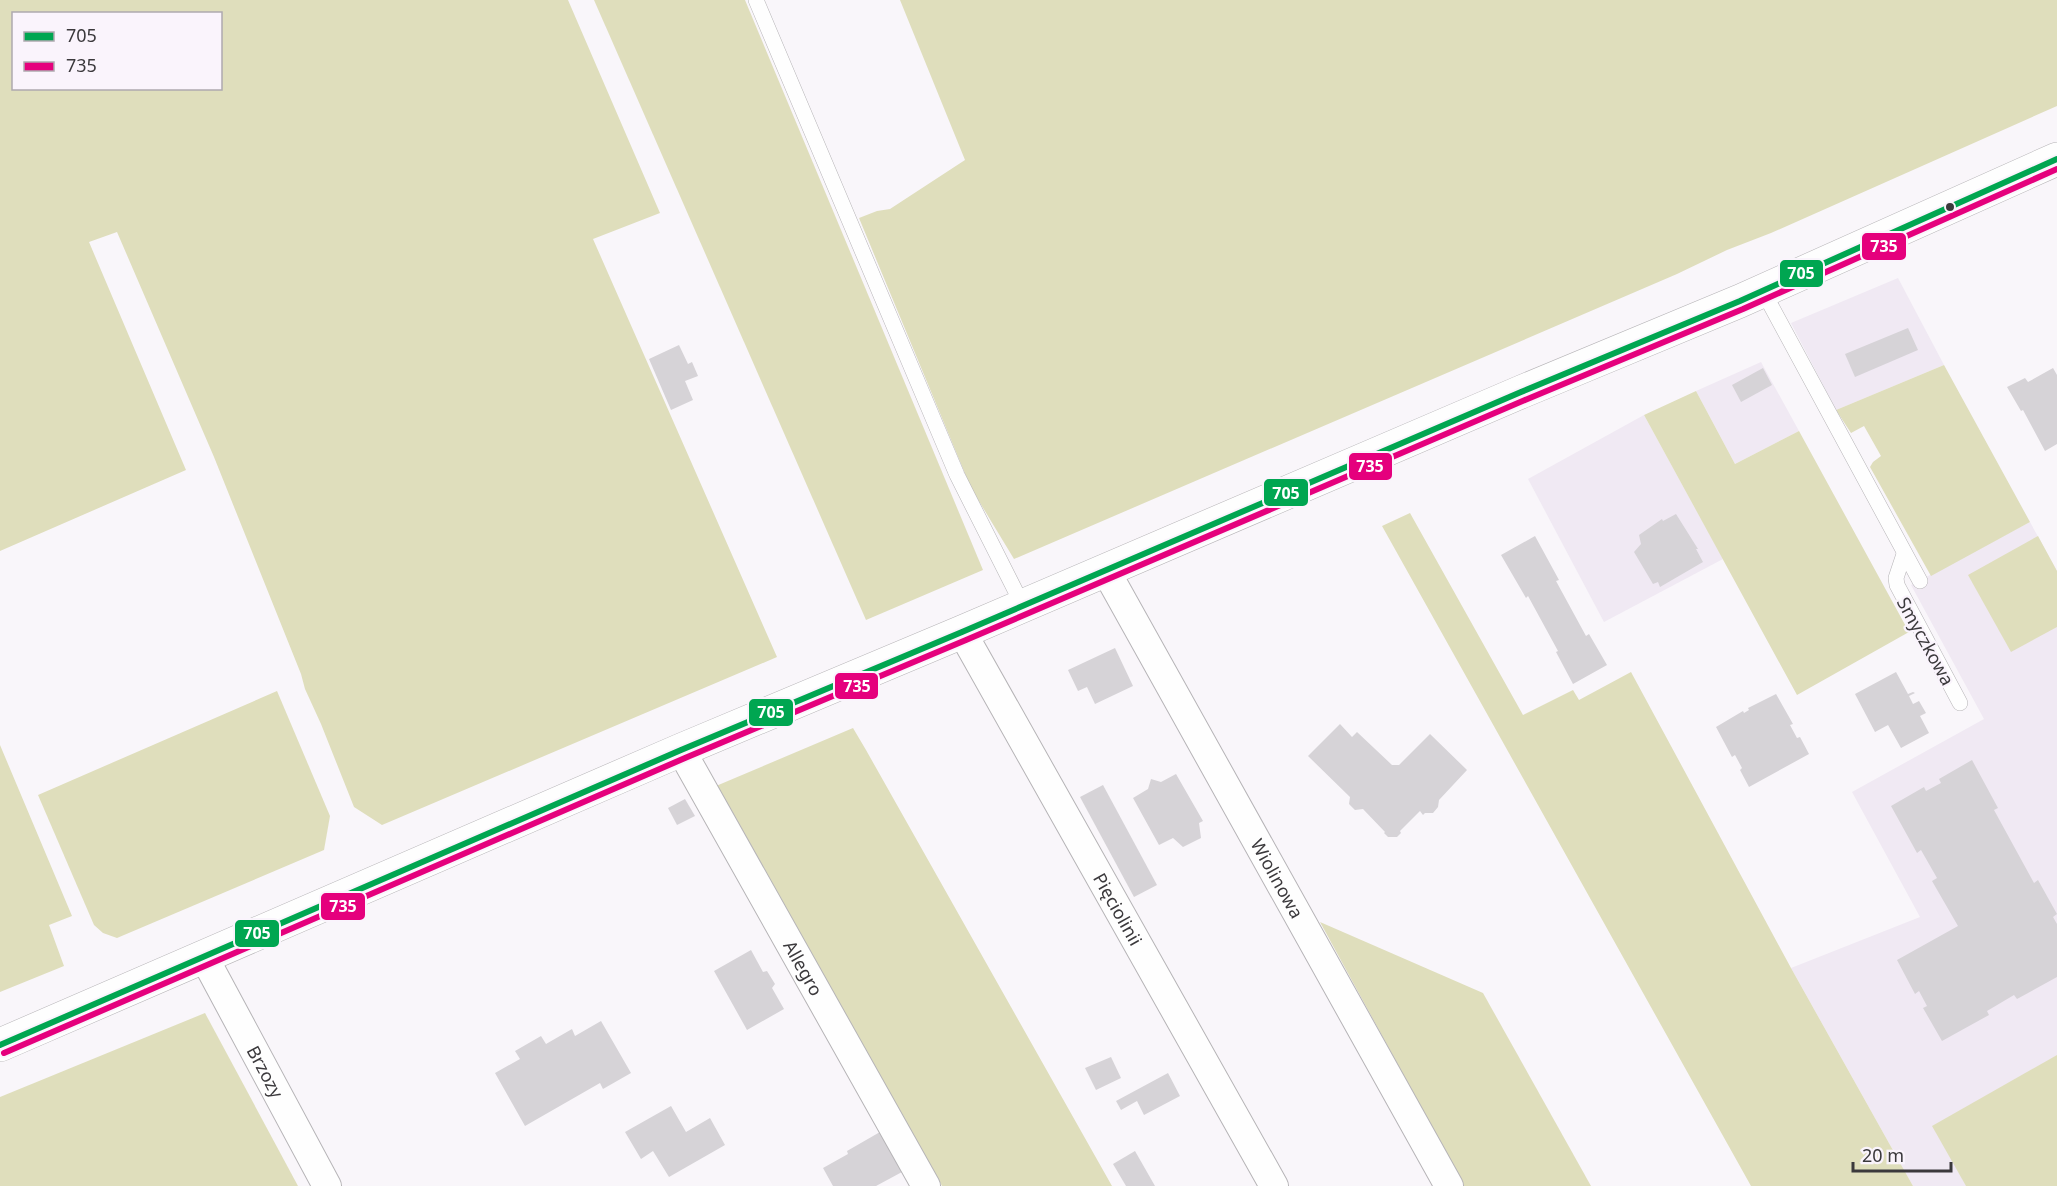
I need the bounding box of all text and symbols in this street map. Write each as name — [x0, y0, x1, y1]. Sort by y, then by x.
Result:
legend — [12, 12, 222, 90]
text: 705 — [66, 23, 97, 47]
text: 735 — [66, 53, 97, 77]
unlabelled marker — [1944, 201, 1956, 213]
line badge: 735 — [1861, 232, 1907, 261]
text: 735 — [1870, 235, 1898, 257]
line badge: 705 — [1779, 259, 1824, 288]
text: 705 — [1787, 262, 1815, 284]
line badge: 735 — [1348, 452, 1393, 481]
text: 735 — [1356, 455, 1384, 477]
line badge: 705 — [1263, 478, 1309, 507]
text: 705 — [1272, 482, 1300, 504]
street label: Smyczkowa — [1892, 593, 1960, 689]
line badge: 735 — [834, 672, 879, 700]
text: 735 — [843, 675, 871, 697]
line badge: 705 — [748, 698, 794, 727]
text: 705 — [757, 701, 785, 723]
street label: Wiolinowa — [1246, 834, 1309, 922]
street label: Pięciolinii — [1088, 868, 1148, 950]
line badge: 735 — [320, 892, 366, 921]
text: 735 — [329, 895, 357, 917]
line badge: 705 — [234, 919, 280, 948]
text: 705 — [243, 922, 271, 944]
street label: Allegro — [778, 936, 829, 1000]
street label: Brzozy — [242, 1041, 290, 1103]
scale bar — [1853, 1135, 1950, 1173]
text: 20 m — [1862, 1143, 1904, 1167]

